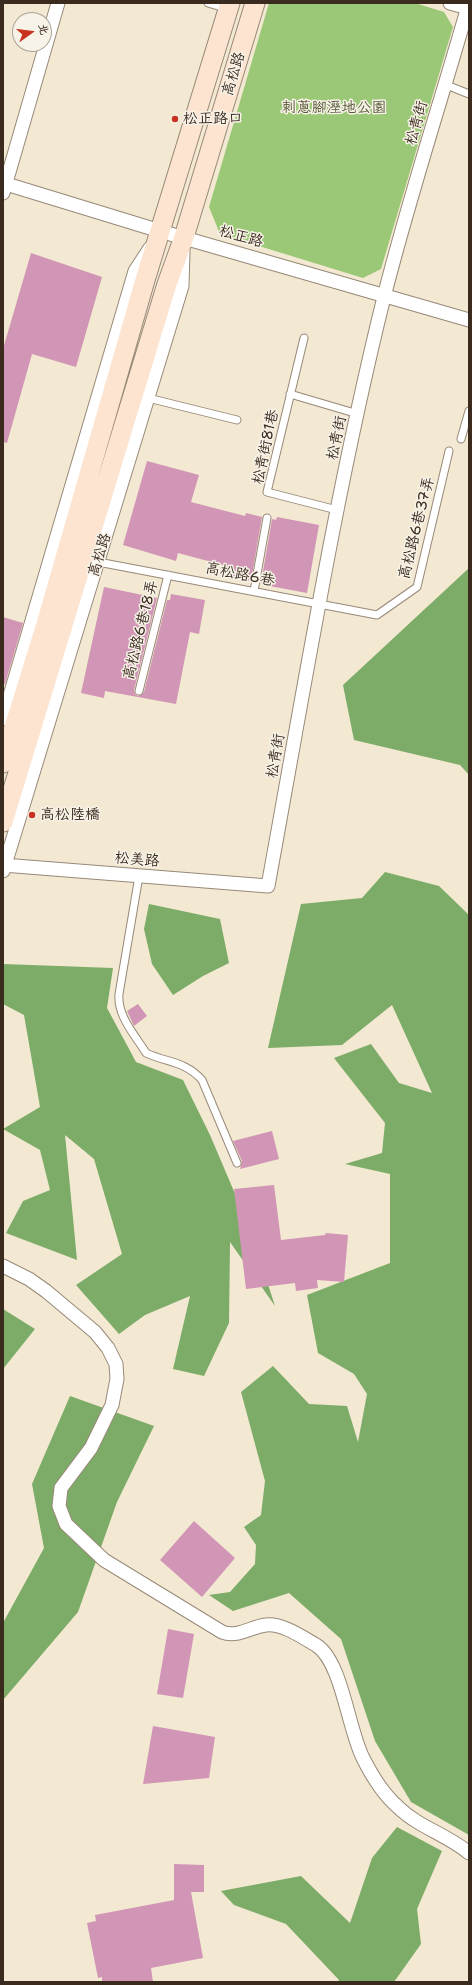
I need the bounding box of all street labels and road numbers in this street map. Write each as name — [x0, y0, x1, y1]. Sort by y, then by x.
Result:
street label: 高松路 — [219, 50, 249, 98]
street label: 松青街 — [402, 99, 432, 147]
street label: 松正路 — [217, 222, 265, 252]
street label: 松青街81巷 — [249, 408, 283, 486]
street label: 松青街 — [324, 414, 350, 462]
street label: 高松路6巷37弄 — [396, 475, 438, 581]
street label: 高松路 — [85, 531, 115, 579]
street label: 高松路6巷 — [204, 559, 276, 591]
street label: 高松路6巷18弄 — [120, 578, 162, 682]
street label: 松青街 — [263, 732, 289, 780]
street label: 松美路 — [114, 849, 160, 871]

